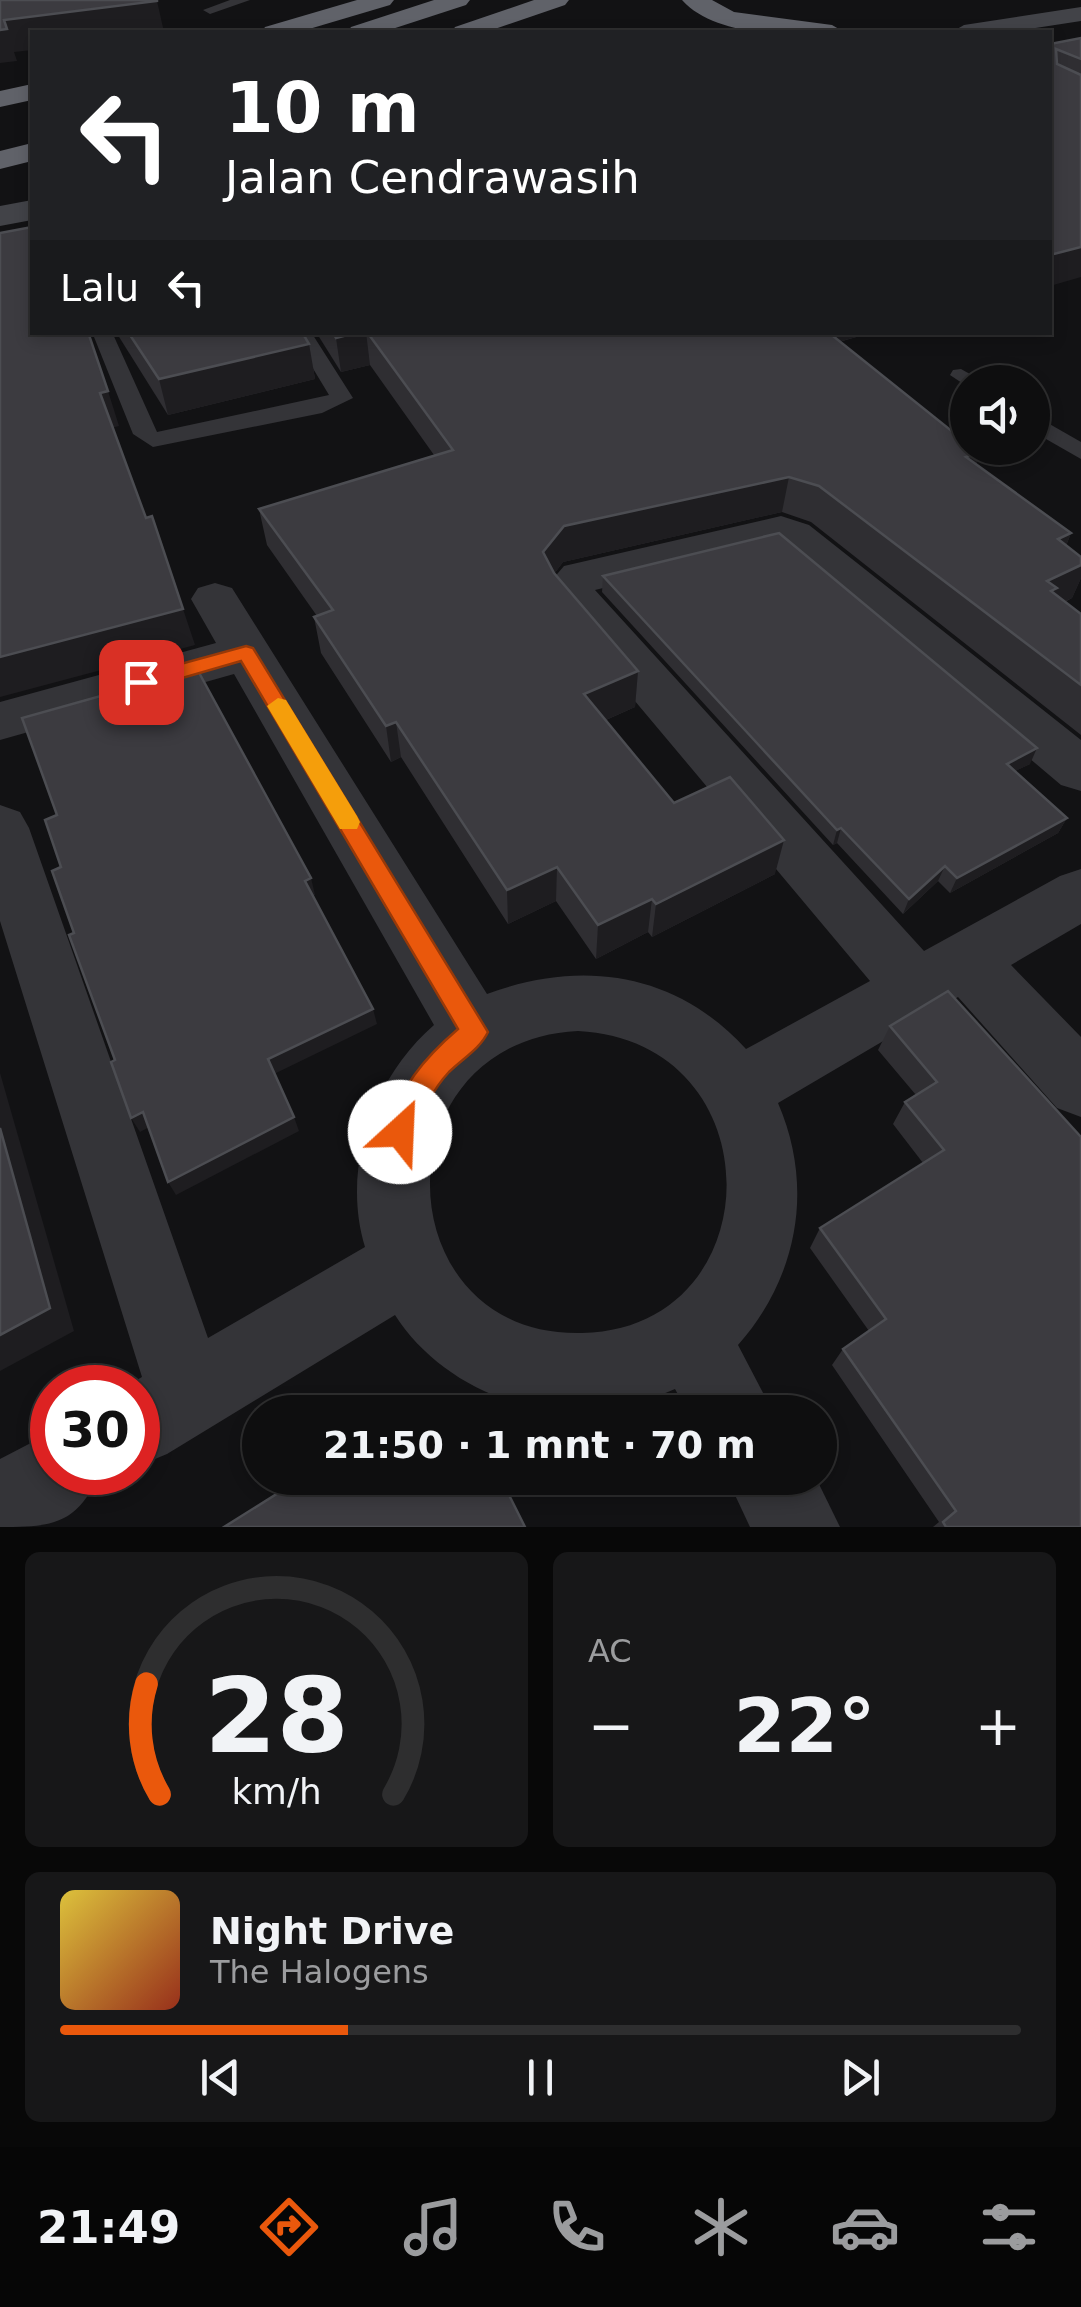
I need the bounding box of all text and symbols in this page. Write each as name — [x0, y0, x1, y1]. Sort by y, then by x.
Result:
text: 10 m — [225, 67, 420, 149]
icon: left — [60, 70, 190, 200]
text: Jalan Cendrawasih — [225, 151, 640, 204]
icon: left — [159, 260, 214, 315]
text: Lalu — [60, 266, 139, 310]
map controls — [950, 365, 1050, 465]
button: sound — [950, 365, 1050, 465]
pin — [99, 640, 184, 725]
icon: arrive — [114, 655, 169, 710]
position arrow — [348, 1080, 452, 1184]
speed limit sign: 30 — [30, 1365, 160, 1495]
text: 21:50 · 1 mnt · 70 m — [323, 1423, 756, 1467]
text: AC — [588, 1632, 632, 1670]
text: 28 — [204, 1655, 349, 1777]
text: 22° — [734, 1682, 875, 1770]
text: − — [588, 1694, 634, 1758]
text: + — [975, 1694, 1021, 1758]
text: km/h — [231, 1771, 322, 1812]
text: Night Drive — [210, 1909, 454, 1953]
text: The Halogens — [210, 1953, 429, 1991]
icon: previous — [193, 2050, 248, 2105]
icon: pause — [513, 2050, 568, 2105]
icon: next — [833, 2050, 888, 2105]
icon: directions — [254, 2192, 324, 2262]
icon: music — [398, 2192, 468, 2262]
icon: phone — [542, 2192, 612, 2262]
icon: climate — [686, 2192, 756, 2262]
icon: car — [830, 2192, 900, 2262]
icon: filters — [974, 2192, 1044, 2262]
text: 21:49 — [37, 2201, 180, 2254]

